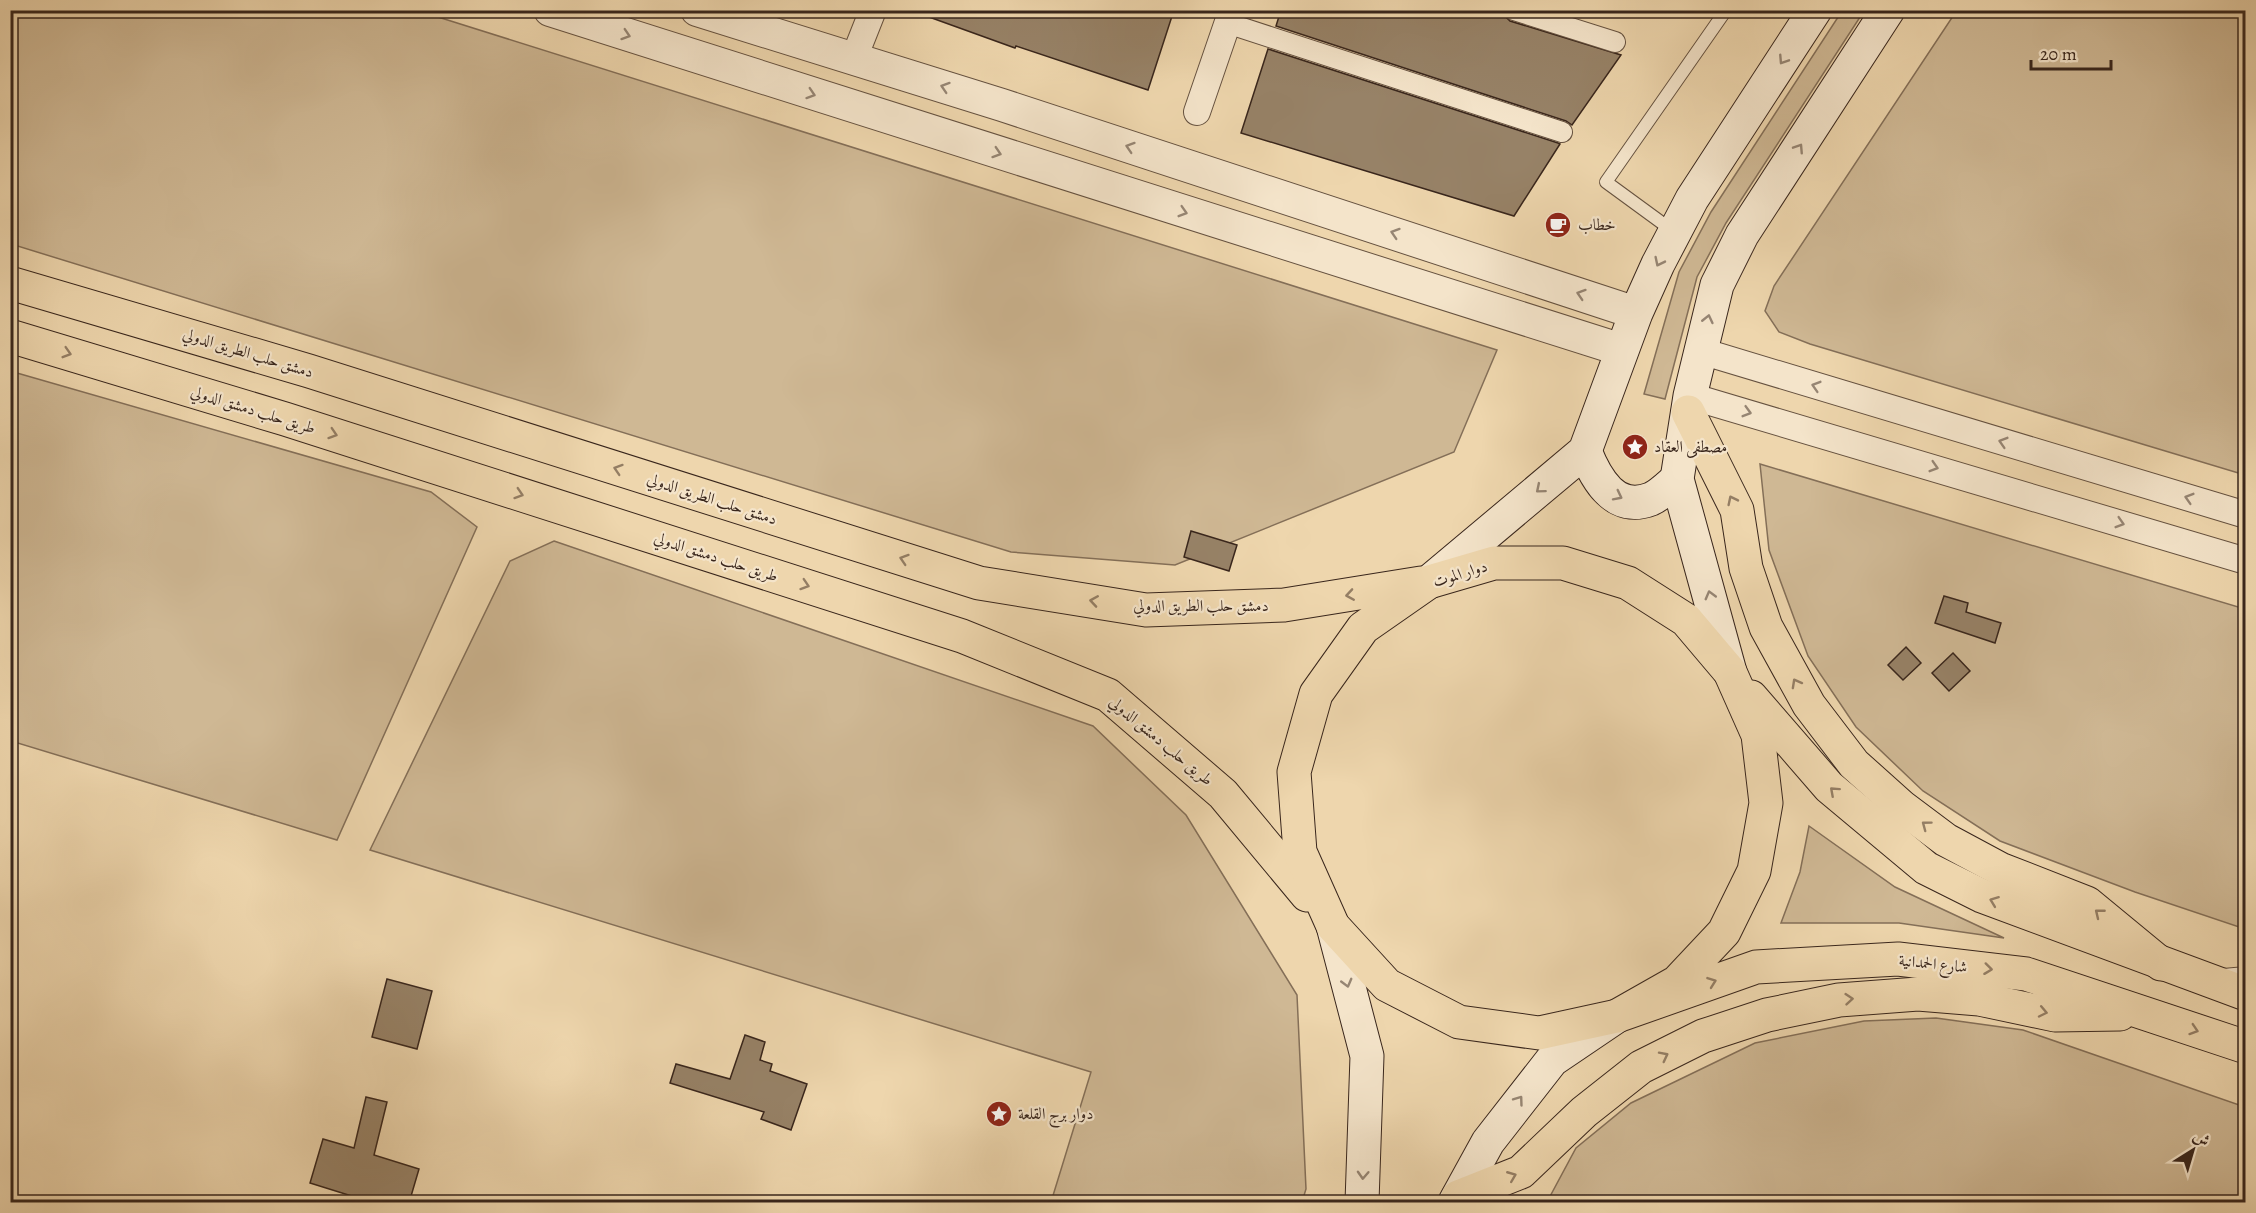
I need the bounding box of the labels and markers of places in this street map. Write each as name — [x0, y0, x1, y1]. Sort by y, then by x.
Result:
cafe icon: خطاب — [1543, 210, 1573, 240]
place label: خطاب — [1578, 214, 1616, 236]
place icon: مصطفى العقاد — [1620, 432, 1650, 462]
place label: مصطفى العقاد — [1654, 436, 1727, 458]
place icon: دوار برج القلعة — [984, 1099, 1014, 1129]
place label: دوار برج القلعة — [1018, 1103, 1093, 1128]

